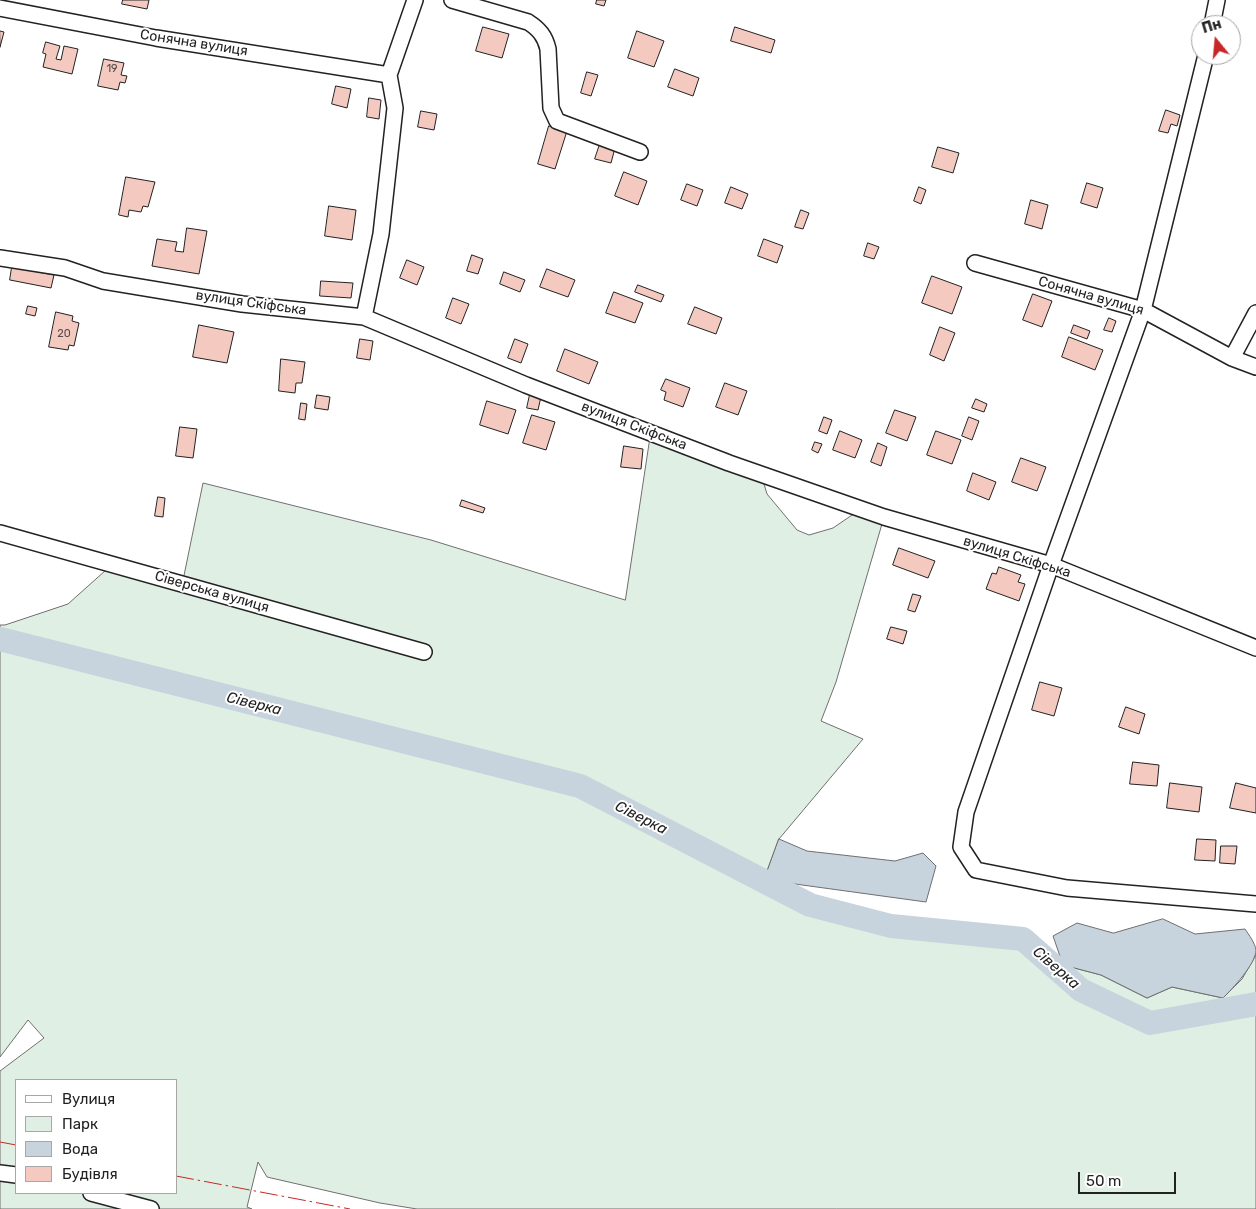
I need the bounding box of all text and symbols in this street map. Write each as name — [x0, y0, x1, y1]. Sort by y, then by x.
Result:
north arrow — [1191, 15, 1241, 65]
text: Пн — [1200, 15, 1224, 37]
street label: Сонячна вулиця — [139, 26, 249, 60]
house number: 19 — [106, 62, 118, 76]
street label: Сонячна вулиця — [1036, 273, 1146, 319]
street label: вулиця Скіфська — [195, 287, 307, 319]
house number: 20 — [57, 327, 71, 341]
street label: вулиця Скіфська — [579, 398, 689, 454]
street label: вулиця Скіфська — [961, 533, 1073, 581]
street label: Сіверська вулиця — [153, 568, 271, 616]
water label: Сіверка — [225, 688, 283, 720]
water label: Сіверка — [612, 797, 670, 839]
water label: Сіверка — [1029, 943, 1083, 993]
legend — [15, 1079, 178, 1194]
text: Вулиця — [62, 1090, 115, 1108]
text: Парк — [62, 1115, 98, 1133]
text: Вода — [62, 1140, 98, 1158]
scale bar — [1081, 1162, 1178, 1194]
text: Будівля — [62, 1165, 118, 1183]
text: 50 m — [1086, 1172, 1121, 1190]

